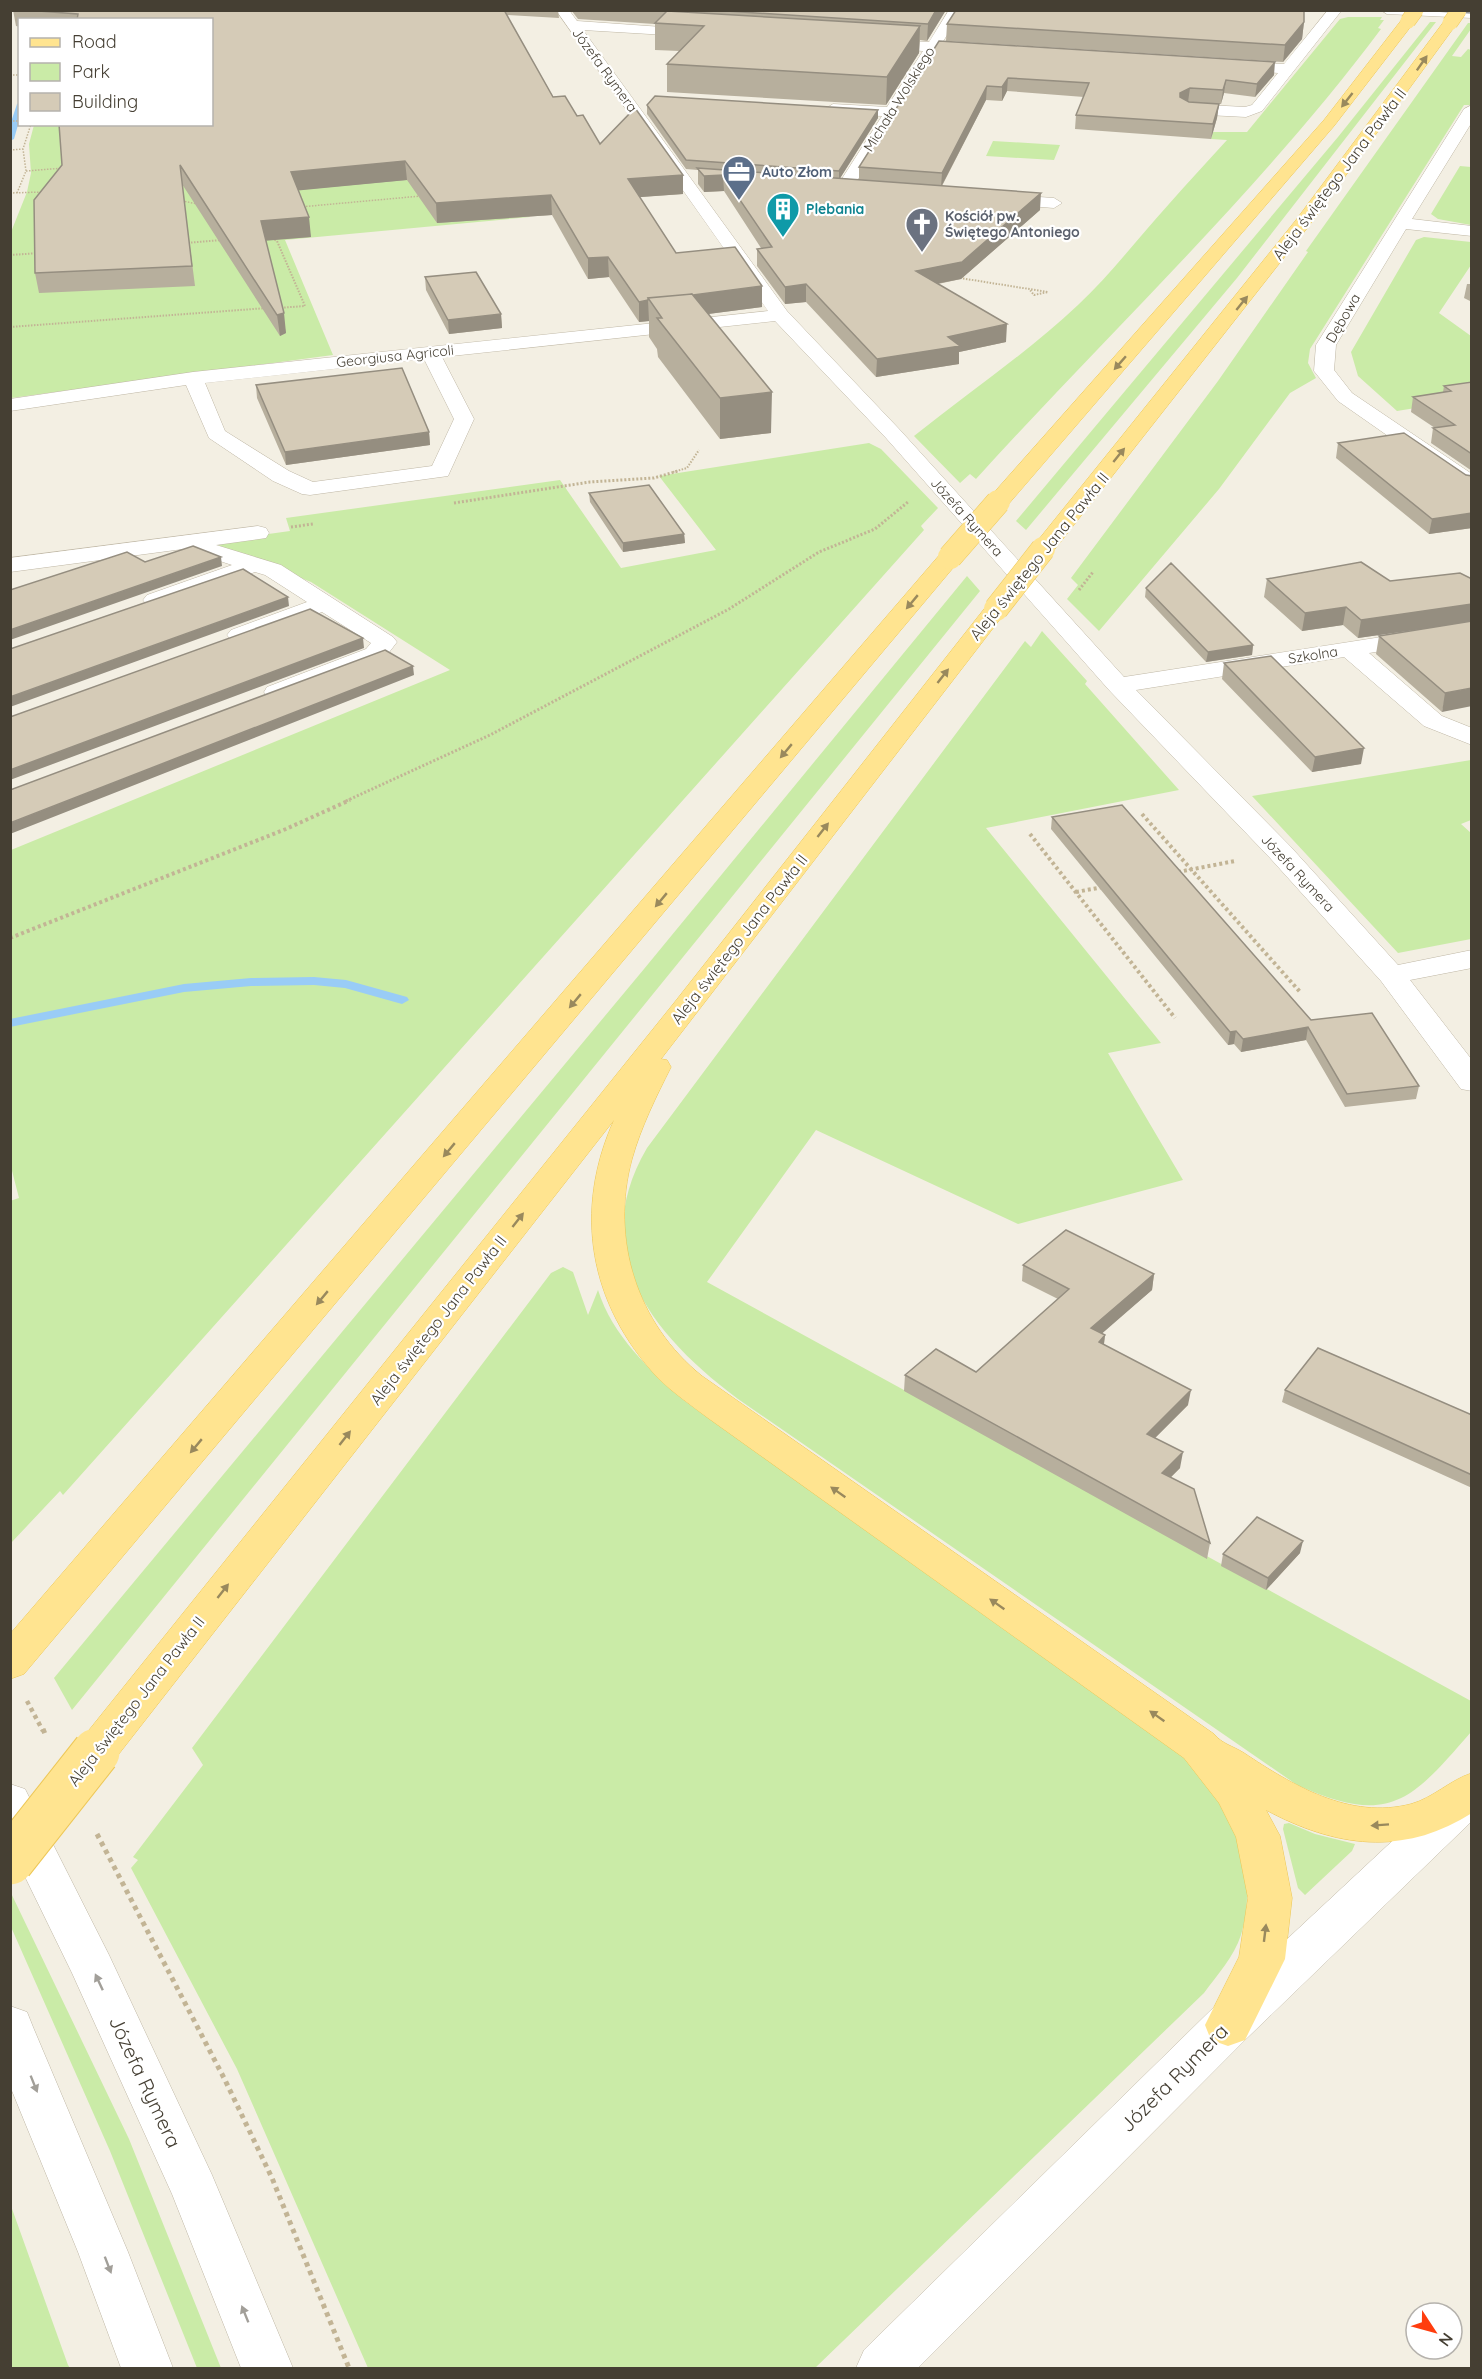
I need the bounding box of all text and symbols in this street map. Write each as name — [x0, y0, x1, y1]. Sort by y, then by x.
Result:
legend — [18, 18, 213, 126]
street label: Józefa Rymera — [568, 24, 642, 116]
text: Road — [72, 30, 117, 53]
street label: Michała Wolskiego — [859, 43, 939, 155]
one-way arrow — [1416, 55, 1428, 71]
text: Park — [72, 60, 110, 83]
street label: Aleja świętego Jana Pawła II — [1268, 84, 1410, 264]
text: Building — [72, 90, 138, 113]
one-way arrow — [1341, 93, 1353, 108]
office icon: Auto Złom — [721, 154, 757, 201]
place label: Auto Złom — [762, 163, 832, 181]
building icon: Plebania — [765, 191, 801, 238]
place label: Plebania — [806, 200, 864, 218]
church icon: Kościół pw. Świętego Antoniego — [904, 206, 940, 253]
place label: Kościół pw. Świętego Antoniego — [945, 207, 1080, 241]
street label: Dębowa — [1322, 290, 1364, 346]
one-way arrow — [1235, 295, 1247, 310]
street label: Georgiusa Agricoli — [335, 341, 455, 371]
one-way arrow — [1114, 355, 1127, 370]
one-way arrow — [1113, 447, 1125, 462]
street label: Aleja świętego Jana Pawła II — [965, 468, 1113, 644]
street label: Józefa Rymera — [927, 474, 1007, 560]
one-way arrow — [906, 594, 919, 609]
street label: Szkolna — [1287, 642, 1339, 668]
one-way arrow — [937, 669, 949, 684]
one-way arrow — [780, 743, 793, 758]
one-way arrow — [817, 822, 830, 838]
street label: Józefa Rymera — [1257, 830, 1339, 916]
street label: Aleja świętego Jana Pawła II — [666, 850, 812, 1028]
one-way arrow — [654, 892, 667, 908]
one-way arrow — [569, 993, 582, 1008]
one-way arrow — [442, 1142, 455, 1158]
one-way arrow — [511, 1212, 524, 1228]
street label: Aleja świętego Jana Pawła II — [365, 1231, 511, 1409]
one-way arrow — [316, 1290, 329, 1305]
one-way arrow — [338, 1431, 350, 1446]
one-way arrow — [189, 1438, 202, 1454]
one-way arrow — [830, 1487, 846, 1498]
one-way arrow — [217, 1583, 230, 1599]
one-way arrow — [990, 1598, 1006, 1610]
street label: Aleja świętego Jana Pawła II — [63, 1612, 209, 1790]
one-way arrow — [1149, 1710, 1165, 1722]
one-way arrow — [1370, 1820, 1389, 1830]
one-way arrow — [1261, 1923, 1270, 1942]
one-way arrow — [94, 1973, 103, 1991]
street label: Józefa Rymera — [104, 2012, 187, 2152]
street label: Józefa Rymera — [1114, 2018, 1233, 2137]
one-way arrow — [29, 2076, 39, 2094]
one-way arrow — [104, 2256, 113, 2274]
north arrow — [1404, 2301, 1464, 2361]
one-way arrow — [240, 2305, 250, 2323]
text: N — [1435, 2329, 1458, 2350]

